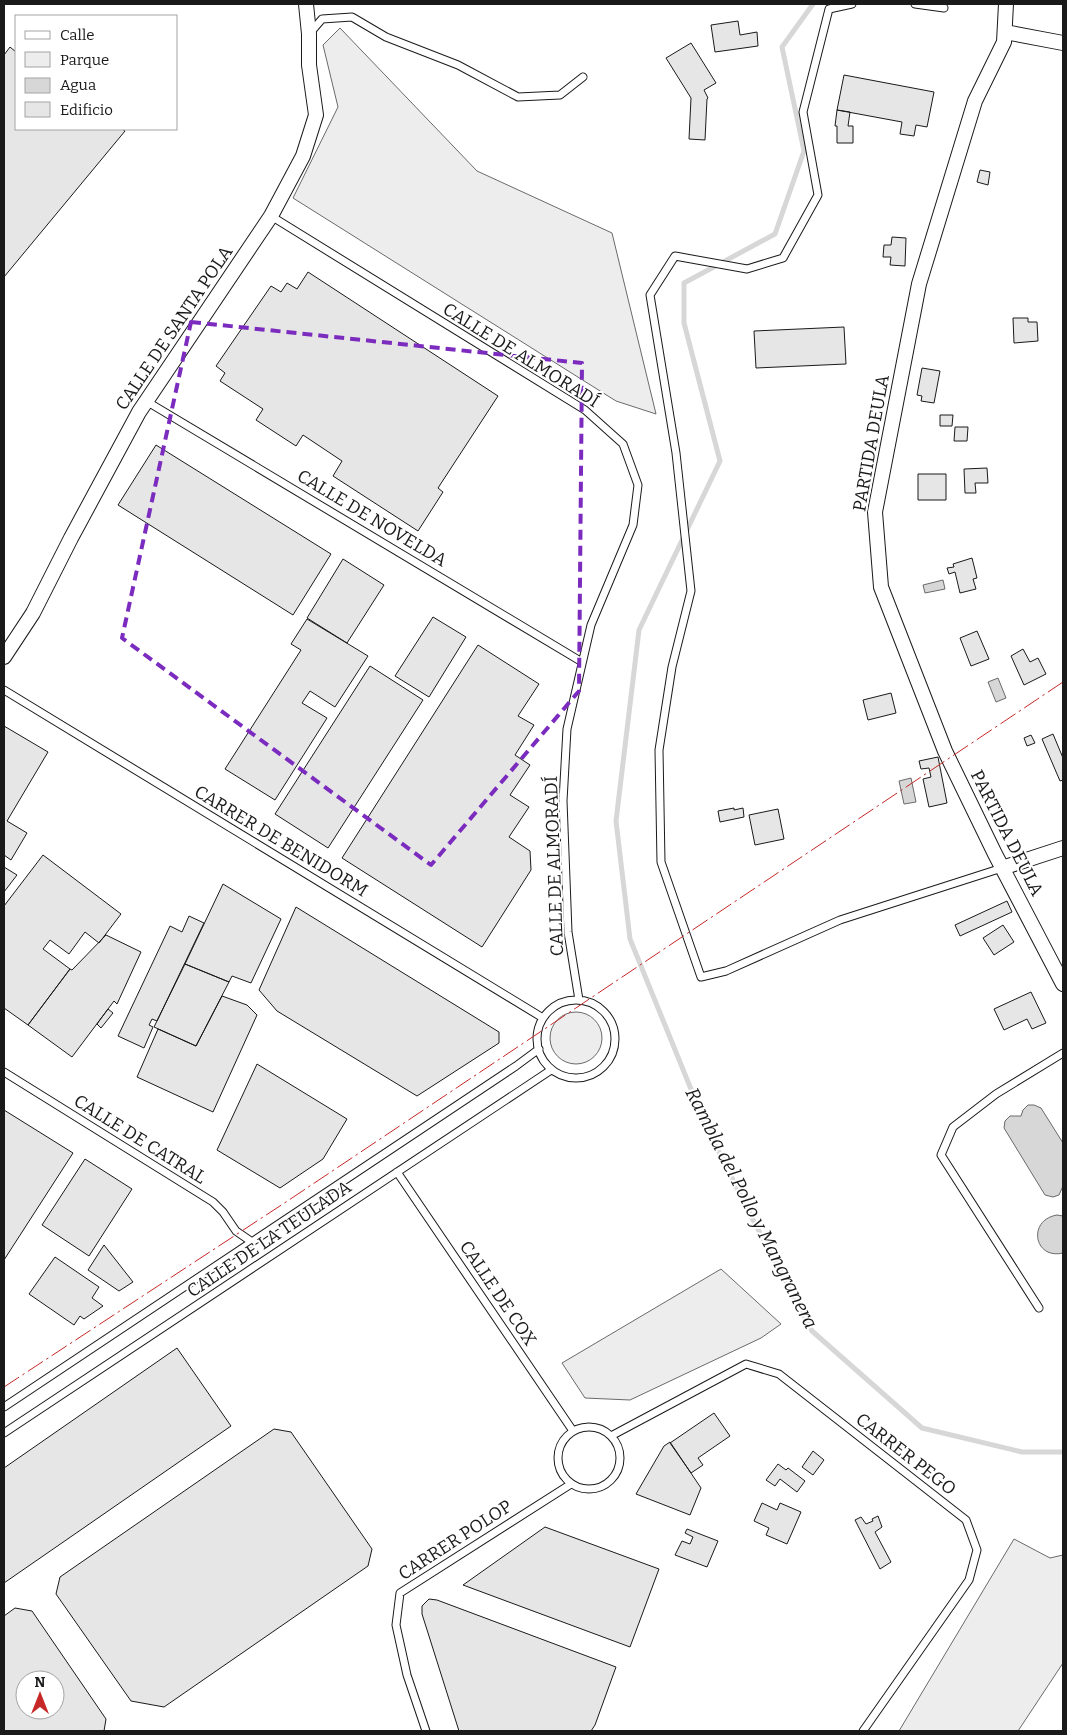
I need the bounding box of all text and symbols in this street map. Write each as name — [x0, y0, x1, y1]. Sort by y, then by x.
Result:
legend — [15, 15, 178, 130]
text: Calle — [60, 26, 94, 44]
text: Parque — [60, 51, 109, 69]
text: Agua — [60, 76, 96, 94]
text: Edificio — [60, 101, 113, 119]
street label: CALLE DE SANTA POLA — [111, 241, 237, 414]
street label: CALLE DE ALMORADÍ — [439, 297, 604, 412]
street label: PARTIDA DEULA — [848, 373, 894, 513]
street label: CALLE DE NOVELDA — [293, 465, 451, 572]
street label: PARTIDA DEULA — [966, 766, 1048, 900]
street label: CALLE DE ALMORADÍ — [539, 776, 568, 957]
street label: CARRER DE BENIDORM — [190, 781, 372, 901]
water label: Rambla del Pollo y Mangranera — [681, 1084, 822, 1333]
street label: CALLE DE CATRAL — [70, 1089, 210, 1189]
street label: CALLE DE LA TEULADA — [183, 1176, 356, 1302]
street label: CALLE DE COX — [455, 1236, 541, 1350]
street label: CARRER PEGO — [851, 1408, 961, 1500]
street label: CARRER POLOP — [394, 1495, 516, 1585]
north arrow — [15, 1670, 65, 1720]
text: N — [35, 1674, 46, 1691]

